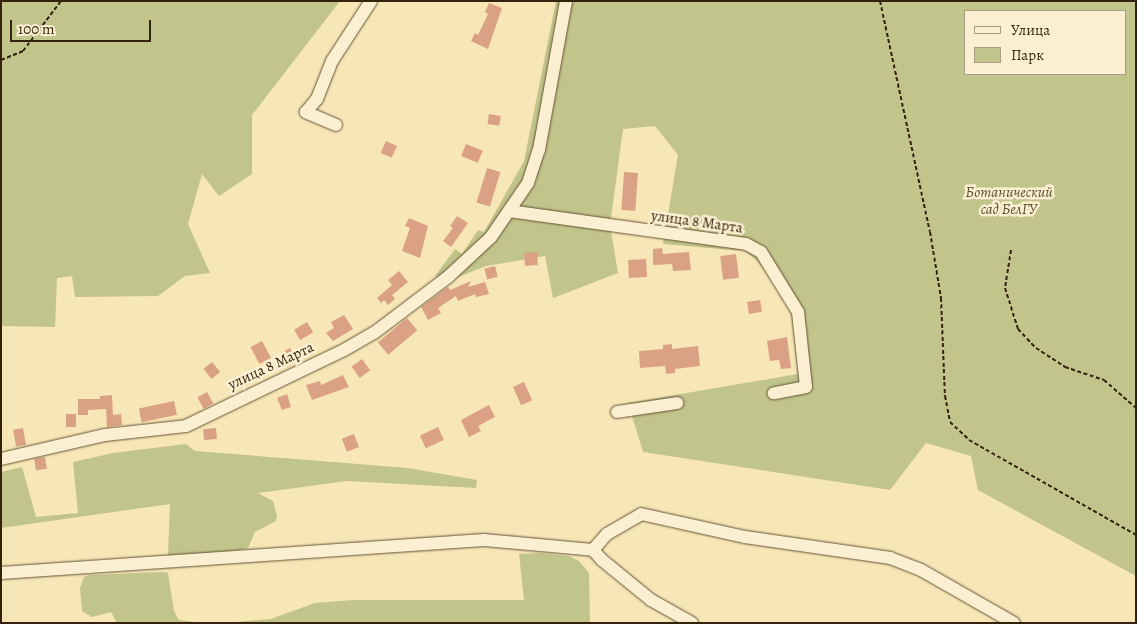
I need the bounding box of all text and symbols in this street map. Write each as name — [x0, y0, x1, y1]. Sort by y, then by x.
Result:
scale bar — [12, 10, 154, 42]
legend — [964, 10, 1127, 75]
text: 100 m — [18, 19, 55, 39]
text: Улица — [1011, 20, 1050, 40]
text: Парк — [1011, 45, 1044, 65]
park label: Ботанический сад БелГУ — [965, 183, 1053, 218]
street label: улица 8 Марта — [650, 207, 744, 237]
street label: улица 8 Марта — [225, 338, 317, 394]

